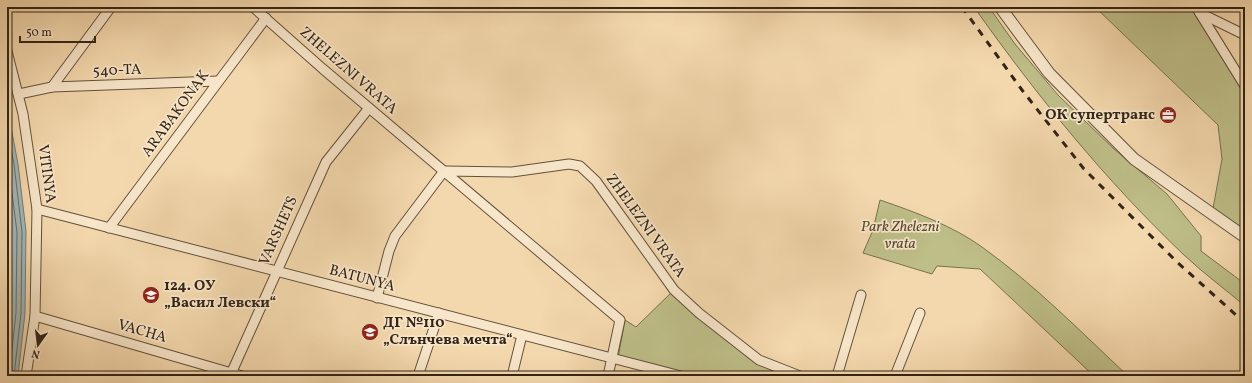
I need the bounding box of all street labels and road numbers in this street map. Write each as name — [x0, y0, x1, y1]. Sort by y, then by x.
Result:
street label: ZHELEZNI VRATA — [294, 22, 402, 120]
street label: 540-ТА — [92, 60, 142, 82]
street label: ARABAKONAK — [137, 66, 215, 162]
street label: VITINYA — [31, 143, 61, 205]
street label: ZHELEZNI VRATA — [600, 170, 690, 283]
street label: VARSHETS — [254, 193, 304, 269]
street label: BATUNYA — [327, 260, 398, 298]
street label: VACHA — [115, 315, 169, 349]

